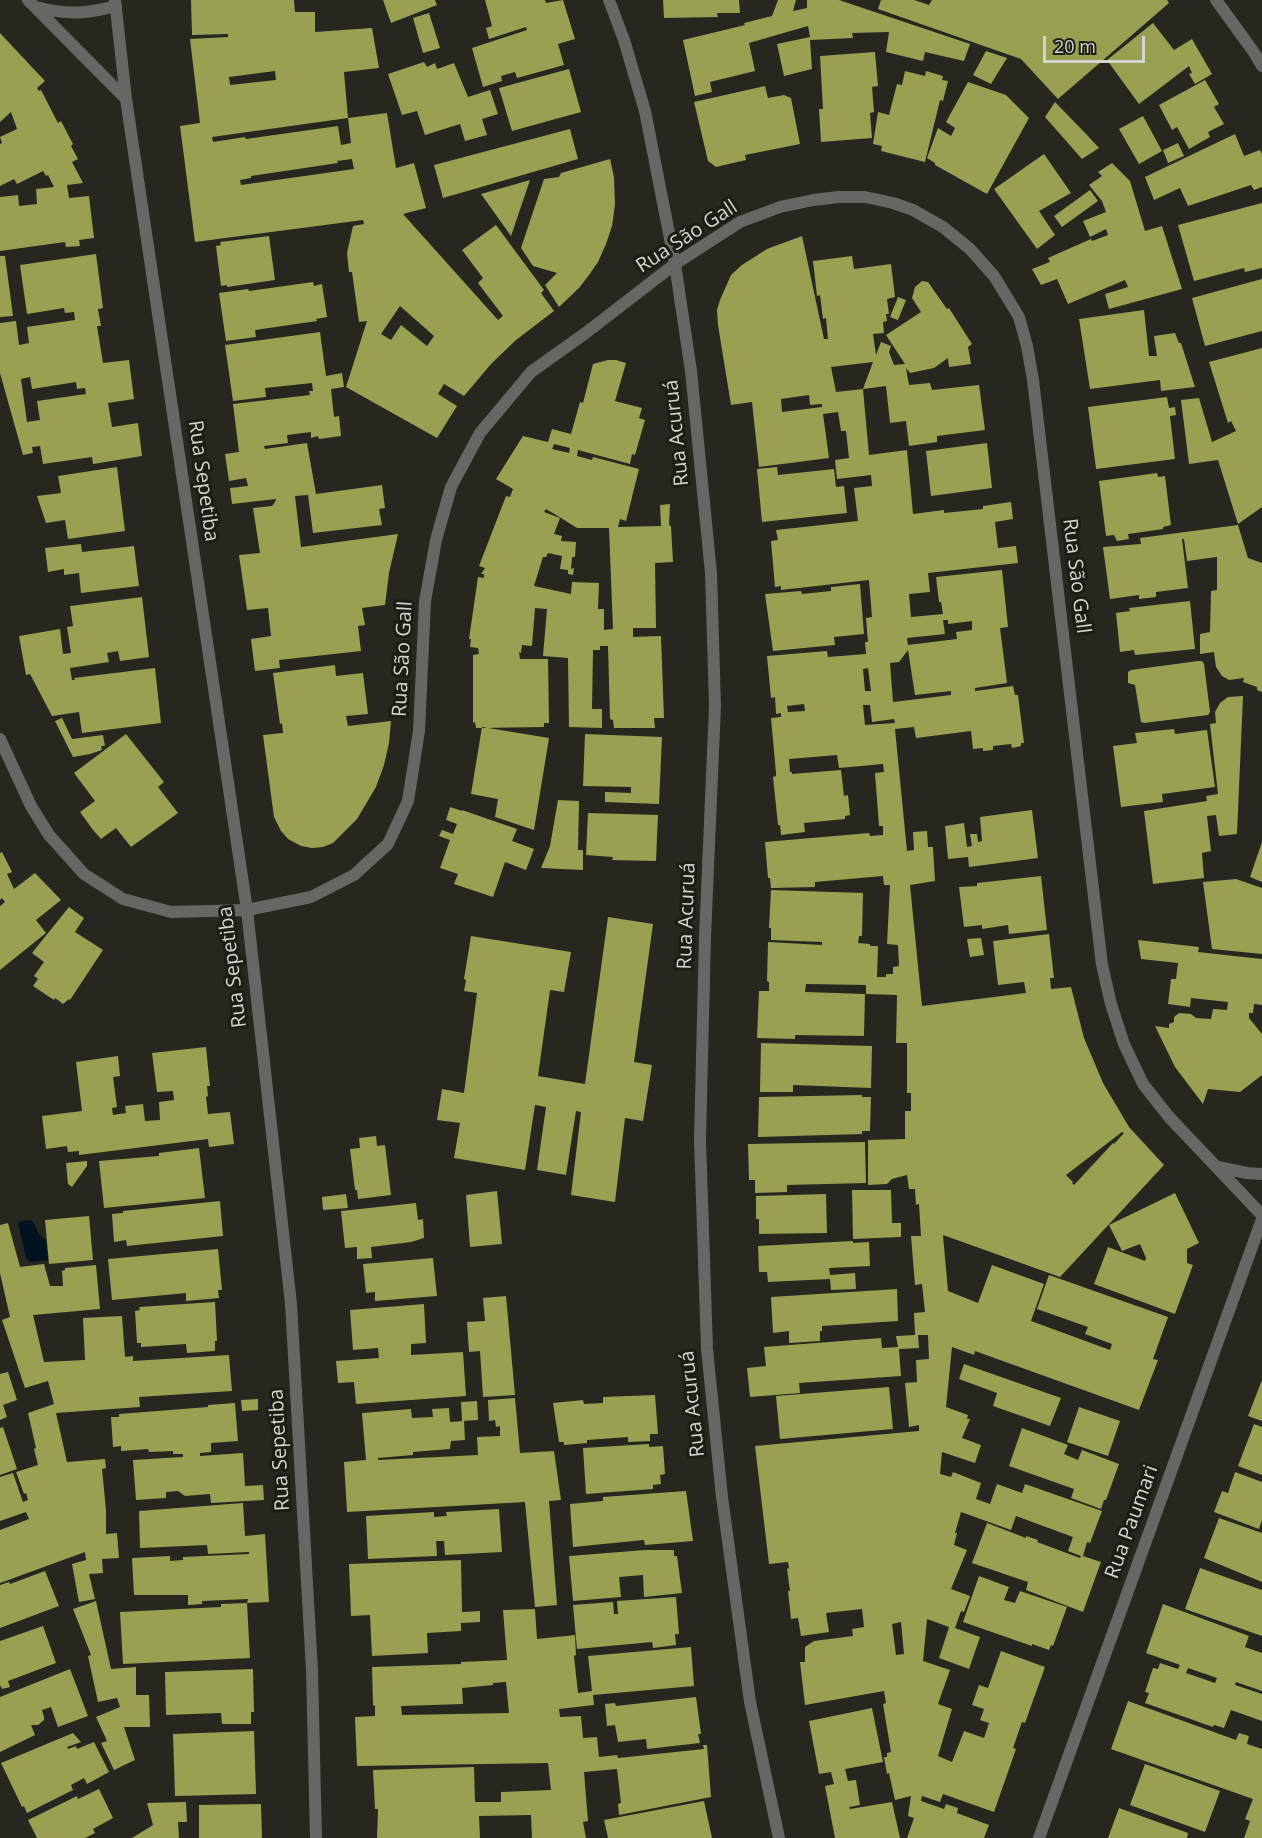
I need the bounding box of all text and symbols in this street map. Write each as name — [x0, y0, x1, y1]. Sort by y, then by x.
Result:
scale bar — [1046, 24, 1148, 62]
text: 20 m — [1054, 34, 1096, 58]
street label: Rua São Gall — [632, 195, 742, 279]
street label: Rua Acuruá — [659, 379, 695, 487]
street label: Rua Sepetiba — [183, 419, 223, 543]
street label: Rua São Gall — [1057, 517, 1095, 635]
street label: Rua São Gall — [388, 600, 418, 718]
street label: Rua Acuruá — [673, 862, 701, 970]
street label: Rua Sepetiba — [214, 905, 252, 1029]
street label: Rua Acuruá — [675, 1350, 711, 1458]
street label: Rua Sepetiba — [265, 1388, 295, 1512]
street label: Rua Paumari — [1100, 1462, 1164, 1582]

